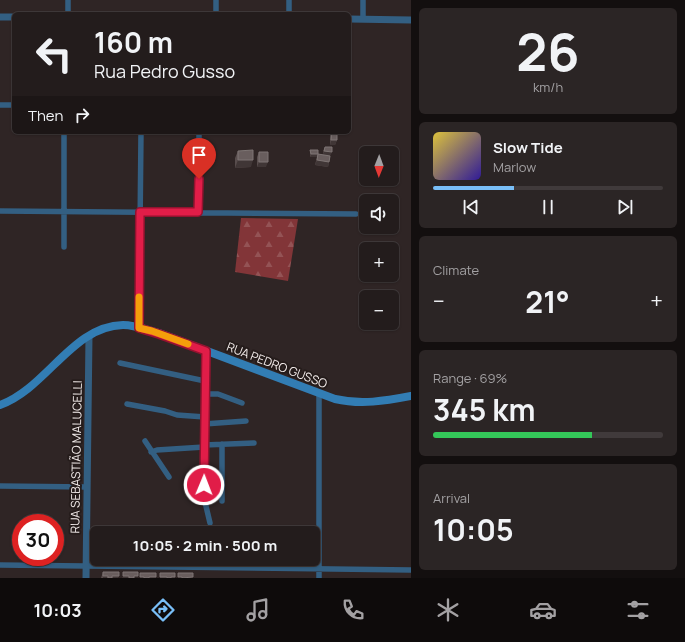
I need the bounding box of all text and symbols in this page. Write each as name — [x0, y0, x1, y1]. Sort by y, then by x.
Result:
text: 26 — [516, 16, 580, 87]
text: 160 m — [94, 23, 173, 61]
icon: left — [28, 28, 80, 80]
text: Rua Pedro Gusso — [94, 59, 235, 83]
text: km/h — [533, 78, 563, 96]
icon: right — [71, 104, 93, 126]
text: Then — [28, 105, 63, 126]
text: Slow Tide — [493, 137, 563, 158]
pin — [182, 138, 216, 179]
icon: arrive — [188, 144, 210, 166]
north arrow — [359, 146, 399, 186]
map controls — [359, 146, 399, 330]
text: Marlow — [493, 158, 536, 176]
button: sound — [359, 194, 399, 234]
icon: previous — [460, 196, 482, 218]
icon: pause — [537, 196, 559, 218]
icon: next — [614, 196, 636, 218]
button: + — [359, 242, 399, 282]
text: Climate — [433, 261, 479, 279]
text: 21° — [525, 281, 570, 322]
text: − — [433, 286, 445, 316]
text: + — [650, 286, 663, 316]
button: − — [359, 290, 399, 330]
street label: RUA PEDRO GUSSO — [224, 338, 330, 392]
text: Range · 69% — [433, 369, 507, 387]
street label: RUA SEBASTIÃO MALUCELLI — [66, 380, 86, 534]
text: 345 km — [433, 389, 535, 430]
position arrow — [183, 464, 225, 506]
text: Arrival — [433, 489, 470, 507]
text: 10:05 — [433, 509, 513, 550]
speed limit sign: 30 — [12, 514, 64, 566]
text: 10:05 · 2 min · 500 m — [133, 535, 277, 556]
icon: directions — [149, 596, 177, 624]
icon: music — [244, 596, 272, 624]
icon: phone — [339, 596, 367, 624]
icon: climate — [434, 596, 462, 624]
icon: car — [529, 596, 557, 624]
icon: filters — [624, 596, 652, 624]
text: 10:03 — [33, 598, 82, 622]

